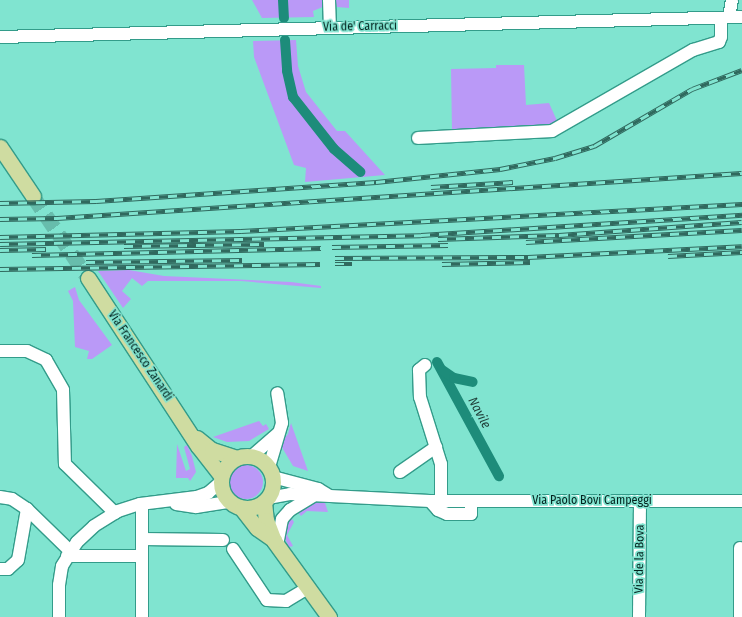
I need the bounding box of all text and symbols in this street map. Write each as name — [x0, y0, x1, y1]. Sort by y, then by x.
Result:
street label: Via de' Carracci — [323, 19, 397, 35]
street label: Via Francesco Zanardi — [105, 308, 175, 404]
water label: Navile — [464, 395, 494, 431]
street label: Via Paolo Bovi Campeggi — [532, 494, 652, 508]
street label: Via de la Bova — [632, 525, 648, 593]

